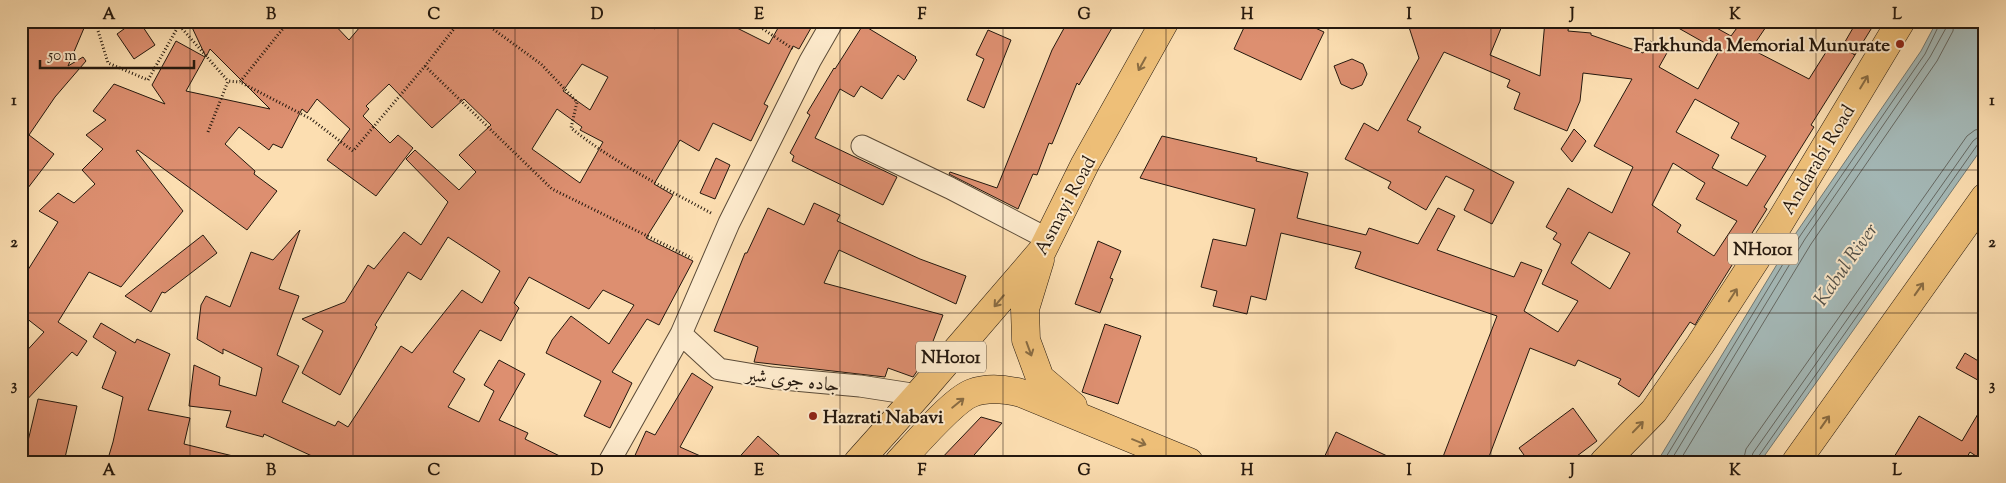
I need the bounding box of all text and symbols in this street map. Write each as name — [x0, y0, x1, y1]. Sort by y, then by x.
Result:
text: A — [103, 4, 116, 27]
text: B — [266, 4, 276, 27]
text: C — [428, 4, 441, 27]
text: D — [591, 4, 604, 27]
text: E — [754, 4, 764, 27]
text: F — [918, 4, 927, 27]
text: G — [1077, 4, 1091, 27]
text: H — [1241, 4, 1254, 27]
text: I — [1406, 4, 1412, 27]
text: J — [1568, 4, 1575, 27]
text: K — [1729, 4, 1741, 27]
text: L — [1892, 4, 1902, 27]
place label: Farkhunda Memorial Munurate — [1634, 33, 1890, 60]
scale bar — [40, 38, 194, 70]
marker: Farkhunda Memorial Munurate — [1894, 38, 1906, 50]
text: 50 m — [47, 46, 77, 67]
one-way arrow — [1136, 56, 1146, 70]
one-way arrow — [1859, 76, 1869, 90]
text: 1 — [11, 90, 17, 113]
text: 1 — [1989, 90, 1995, 113]
street label: Andarabi Road — [1776, 100, 1863, 220]
street label: Asmayi Road — [1029, 152, 1104, 261]
water label: Kabul River — [1808, 218, 1886, 313]
text: 2 — [10, 232, 18, 255]
text: 2 — [1988, 232, 1996, 255]
road number: NH0101 — [1728, 233, 1798, 264]
one-way arrow — [1914, 283, 1924, 297]
one-way arrow — [1728, 289, 1738, 303]
one-way arrow — [994, 294, 1005, 307]
one-way arrow — [1025, 341, 1034, 356]
road number: NH0101 — [916, 342, 986, 372]
street label: جاده جوی شیر — [742, 362, 841, 401]
text: 3 — [11, 375, 18, 398]
text: 3 — [1989, 375, 1996, 398]
one-way arrow — [951, 397, 964, 408]
place label: Hazrati Nabavi — [823, 405, 944, 432]
marker: Hazrati Nabavi — [807, 410, 819, 422]
one-way arrow — [1820, 415, 1830, 429]
one-way arrow — [1632, 421, 1644, 433]
one-way arrow — [1131, 437, 1146, 447]
text: A — [103, 460, 116, 483]
text: B — [266, 460, 276, 483]
text: C — [428, 460, 441, 483]
text: D — [591, 460, 604, 483]
text: E — [754, 460, 764, 483]
text: F — [918, 460, 927, 483]
text: G — [1077, 460, 1091, 483]
text: H — [1241, 460, 1254, 483]
text: I — [1406, 460, 1412, 483]
text: J — [1568, 460, 1575, 483]
text: K — [1729, 460, 1741, 483]
text: L — [1892, 460, 1902, 483]

